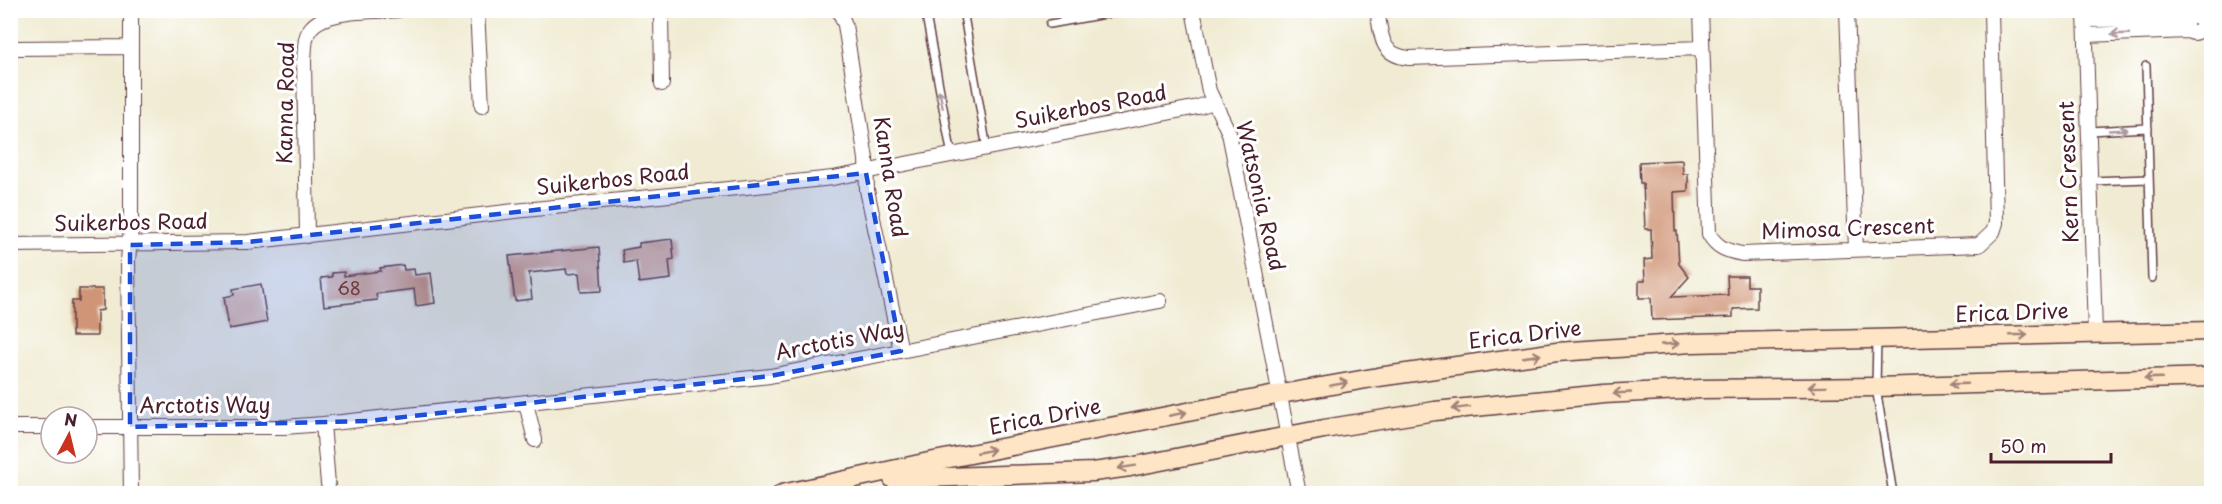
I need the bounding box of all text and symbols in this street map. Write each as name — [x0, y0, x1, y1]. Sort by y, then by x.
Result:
one-way arrow — [2111, 28, 2131, 39]
street label: Kanna Road — [267, 41, 301, 165]
street label: Suikerbos Road — [1012, 75, 1169, 135]
one-way arrow — [935, 90, 946, 109]
street label: Kern Crescent — [2049, 100, 2085, 244]
street label: Kanna Road — [867, 114, 917, 240]
street label: Watsonia Road — [1229, 117, 1295, 274]
one-way arrow — [2108, 124, 2128, 135]
street label: Suikerbos Road — [535, 154, 691, 202]
street label: Suikerbos Road — [54, 204, 208, 238]
street label: Mimosa Crescent — [1761, 208, 1935, 246]
house number: 68 — [337, 274, 361, 301]
street label: Erica Drive — [1955, 293, 2069, 329]
street label: Erica Drive — [1466, 310, 1583, 356]
street label: Arctotis Way — [772, 311, 907, 367]
one-way arrow — [2009, 329, 2029, 341]
one-way arrow — [1659, 338, 1679, 349]
one-way arrow — [1521, 350, 1541, 361]
one-way arrow — [2144, 373, 2164, 384]
one-way arrow — [1328, 378, 1348, 389]
one-way arrow — [1949, 378, 1969, 390]
one-way arrow — [1808, 381, 1828, 393]
one-way arrow — [1613, 387, 1633, 398]
street label: Arctotis Way — [140, 388, 270, 420]
street label: Erica Drive — [986, 389, 1103, 442]
one-way arrow — [1451, 403, 1471, 414]
north arrow — [39, 405, 99, 465]
text: N — [63, 406, 79, 432]
one-way arrow — [1167, 408, 1187, 419]
scale bar — [1991, 426, 2111, 464]
text: 50 m — [2000, 432, 2047, 459]
one-way arrow — [976, 445, 996, 456]
one-way arrow — [1118, 462, 1138, 473]

